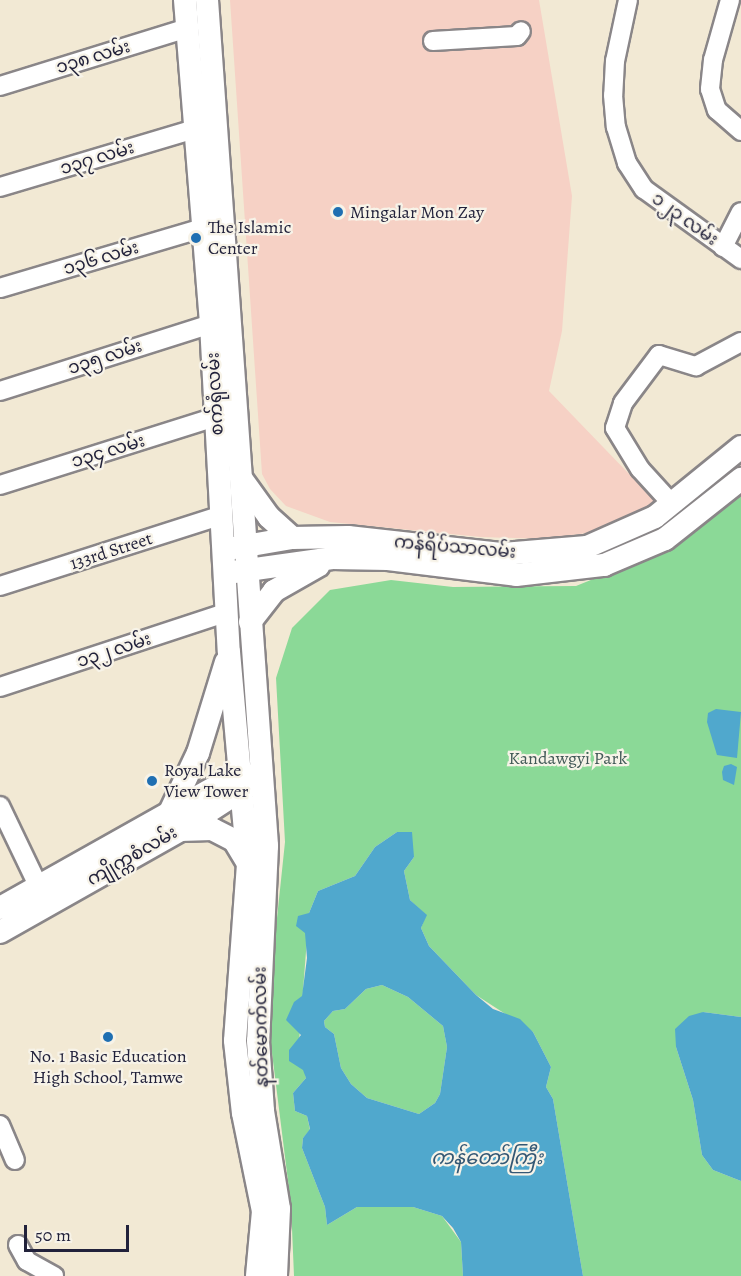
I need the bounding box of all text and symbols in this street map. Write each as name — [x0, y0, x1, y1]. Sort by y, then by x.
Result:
street label: ၁၃၈ လမ်း — [53, 36, 133, 78]
street label: ၁၃၇ လမ်း — [57, 137, 137, 179]
street label: ၁၂၃ လမ်း — [648, 188, 722, 250]
place label: Mingalar Mon Zay — [350, 201, 484, 223]
marker: Mingalar Mon Zay — [331, 205, 345, 219]
place label: The Islamic Center — [208, 217, 291, 260]
marker: The Islamic Center — [189, 231, 203, 245]
street label: ၁၃၆ လမ်း — [61, 236, 141, 280]
street label: ၁၃၅ လမ်း — [65, 335, 145, 379]
street label: စက်ရုံလမ်း — [202, 352, 228, 436]
street label: ၁၃၄ လမ်း — [69, 430, 147, 472]
street label: 133rd Street — [67, 528, 155, 574]
street label: ကန်ရိပ်သာလမ်း — [393, 531, 517, 563]
street label: ၁၃၂ လမ်း — [74, 628, 154, 672]
park label: Kandawgyi Park — [509, 747, 627, 769]
place label: Royal Lake View Tower — [164, 760, 248, 802]
marker: Royal Lake View Tower — [145, 774, 159, 788]
street label: ကျိုက္ကစံလမ်း — [83, 822, 181, 890]
street label: နတ်မောက်လမ်း — [249, 966, 273, 1088]
marker: No. 1 Basic Education High School, Tamwe — [101, 1030, 115, 1044]
place label: No. 1 Basic Education High School, Tamwe — [29, 1046, 187, 1088]
water label: ကန်တော်ကြီး — [431, 1145, 543, 1169]
scale bar — [27, 1213, 132, 1251]
text: 50 m — [35, 1223, 71, 1247]

